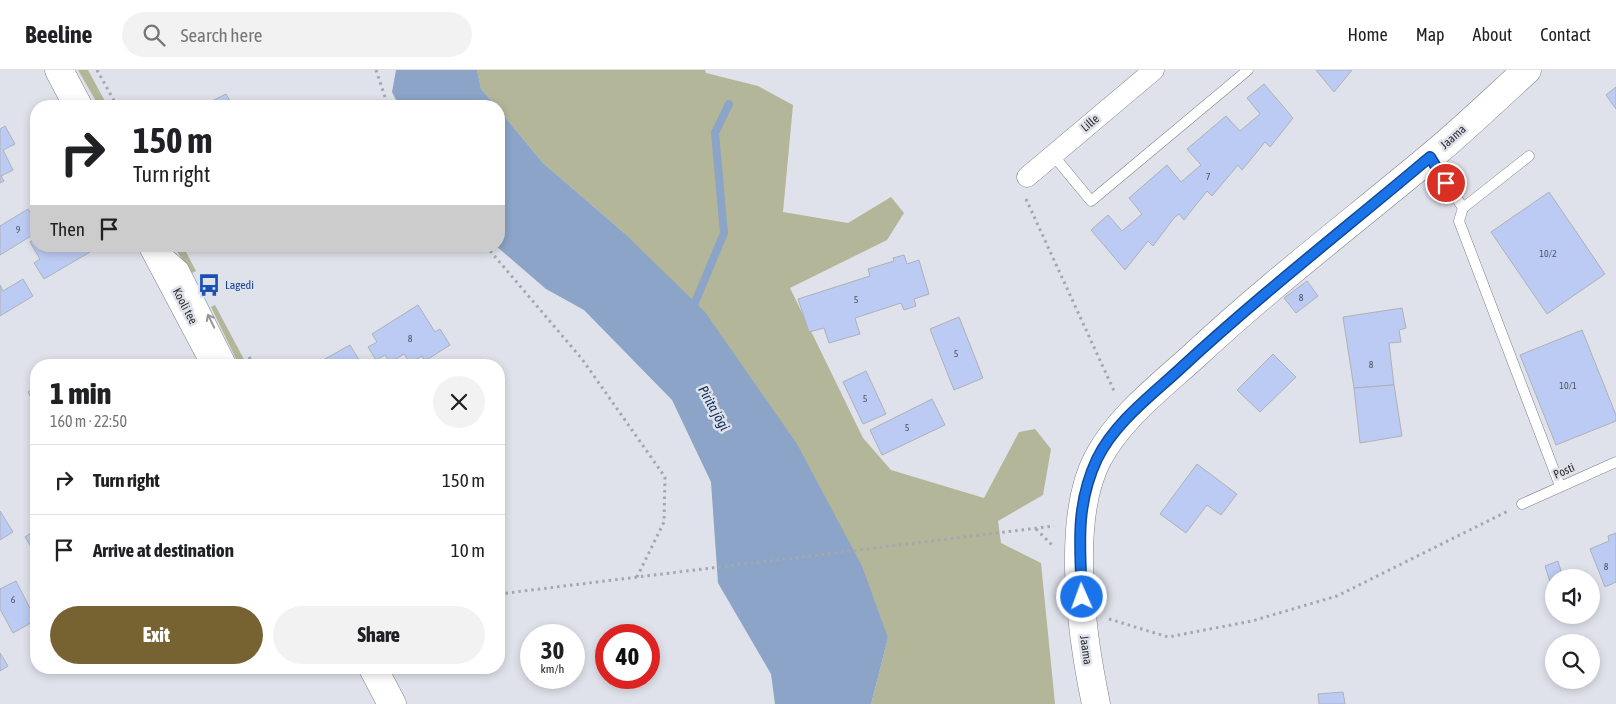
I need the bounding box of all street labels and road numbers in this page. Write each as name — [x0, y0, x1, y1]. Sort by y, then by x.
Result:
street label: Lille — [1078, 112, 1102, 134]
street label: Jaama — [1437, 122, 1469, 152]
street label: Kooli tee — [170, 286, 200, 326]
street label: Posti — [1551, 460, 1577, 482]
street label: Jaama — [1077, 635, 1095, 665]

